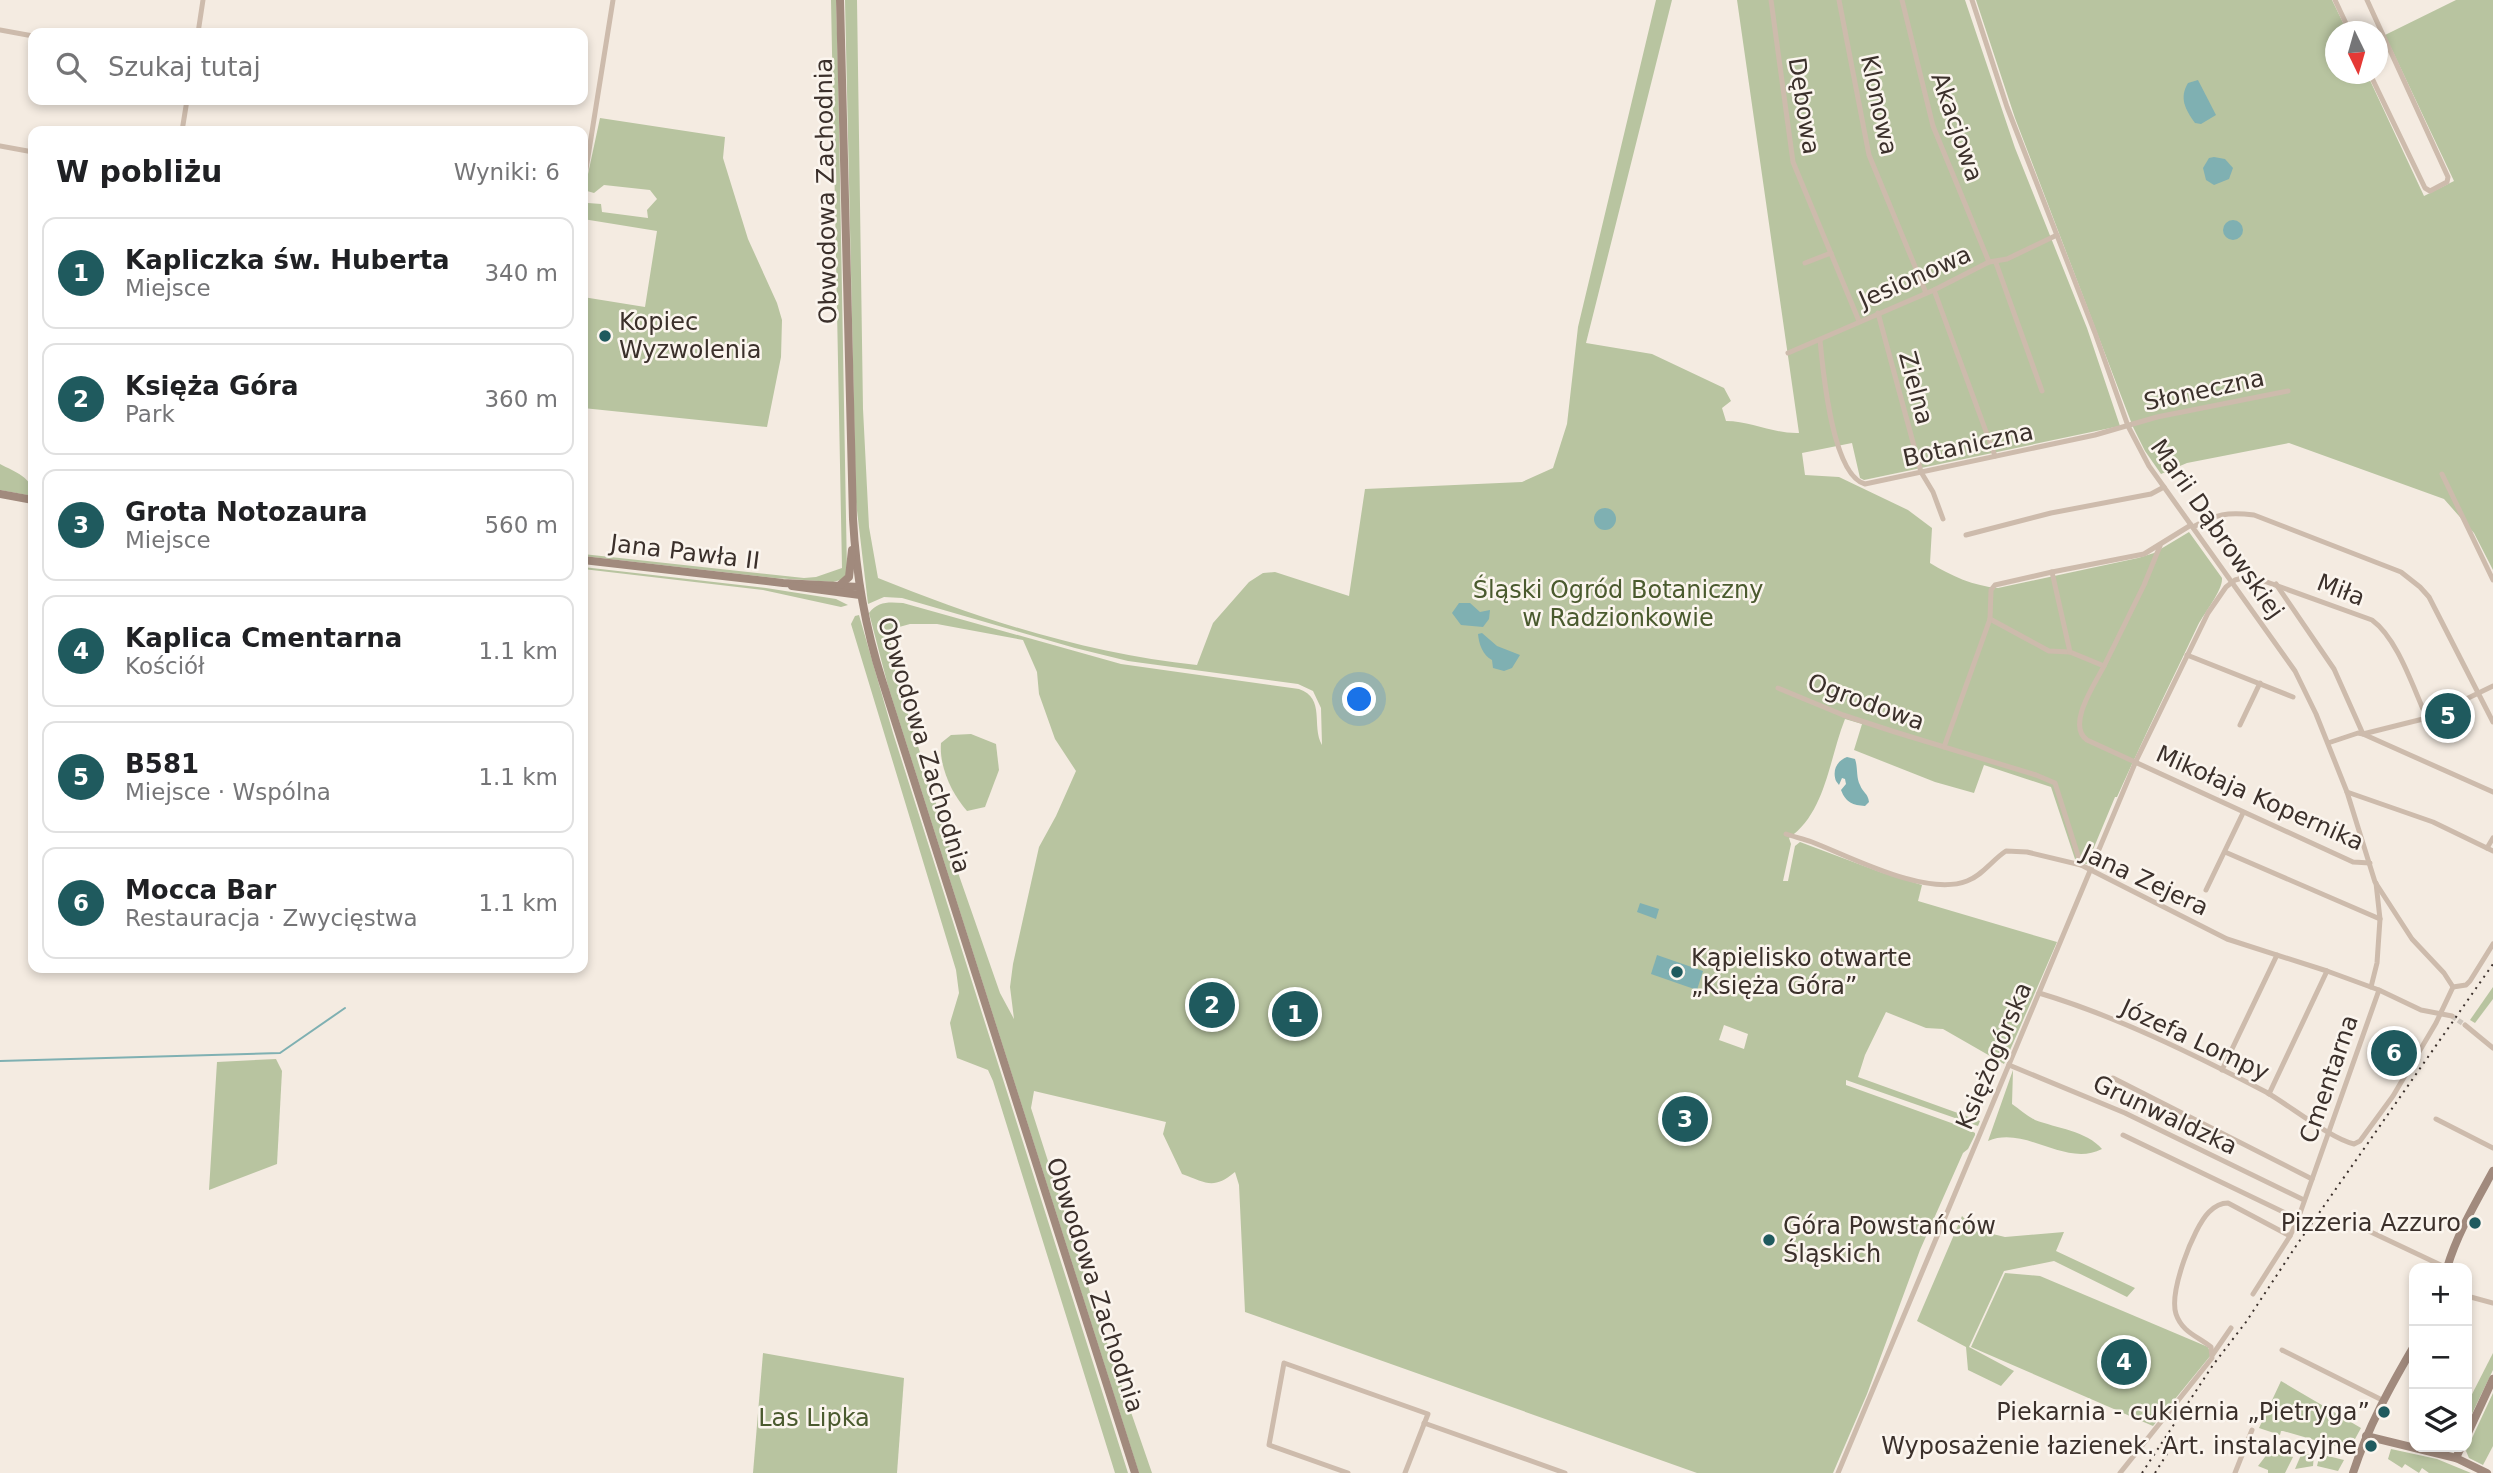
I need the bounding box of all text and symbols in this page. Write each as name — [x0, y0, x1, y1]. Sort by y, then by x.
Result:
north arrow — [2325, 21, 2388, 84]
search box — [28, 28, 588, 105]
icon: search — [52, 48, 90, 86]
text: Szukaj tutaj — [108, 52, 261, 82]
street label: Klonowa — [1855, 53, 1903, 157]
street label: Dębowa — [1783, 56, 1825, 156]
street label: Obwodowa Zachodnia — [810, 58, 842, 324]
street label: Akacjowa — [1925, 69, 1989, 185]
text: W pobliżu — [56, 154, 222, 189]
text: Wyniki: 6 — [454, 159, 560, 185]
street label: Jesionowa — [1853, 240, 1975, 315]
text: Kapliczka św. Huberta — [125, 245, 450, 275]
text: 1 — [73, 260, 89, 286]
text: 340 m — [484, 260, 558, 286]
text: Miejsce — [125, 275, 211, 301]
place label: Kopiec Wyzwolenia — [619, 308, 761, 364]
marker: Kopiec Wyzwolenia — [597, 328, 613, 344]
street label: Zielna — [1893, 348, 1939, 428]
street label: Słoneczna — [2141, 364, 2267, 416]
text: Księża Góra — [125, 371, 298, 401]
text: 2 — [73, 386, 89, 412]
text: 360 m — [484, 386, 558, 412]
text: Park — [125, 401, 175, 427]
street label: Botaniczna — [1900, 417, 2036, 473]
street label: Marii Dąbrowskiej — [2144, 434, 2290, 624]
text: Grota Notozaura — [125, 497, 368, 527]
text: 3 — [73, 512, 89, 538]
text: 560 m — [484, 512, 558, 538]
text: Miejsce — [125, 527, 211, 553]
street label: Jana Pawła II — [607, 529, 761, 575]
street label: Miła — [2313, 568, 2369, 612]
park label: Śląski Ogród Botaniczny w Radzionkowie — [1473, 574, 1763, 632]
street label: Obwodowa Zachodnia — [872, 614, 976, 876]
text: Kaplica Cmentarna — [125, 623, 402, 653]
text: 4 — [73, 638, 89, 664]
text: 1.1 km — [478, 638, 558, 664]
text: Kościół — [125, 653, 205, 679]
street label: Ogrodowa — [1804, 668, 1928, 736]
your location — [1342, 682, 1376, 716]
pin: 5 — [2425, 690, 2471, 742]
street label: Mikołaja Kopernika — [2152, 740, 2368, 856]
text: B581 — [125, 749, 199, 779]
text: 5 — [73, 764, 89, 790]
text: 1.1 km — [478, 764, 558, 790]
text: Miejsce · Wspólna — [125, 779, 331, 805]
street label: Jana Zejera — [2075, 838, 2213, 922]
text: Mocca Bar — [125, 875, 276, 905]
text: 6 — [73, 890, 89, 916]
text: 1.1 km — [478, 890, 558, 916]
text: Restauracja · Zwycięstwa — [125, 905, 418, 931]
place label: Kąpielisko otwarte „Księża Góra” — [1691, 944, 1912, 1000]
marker: Kąpielisko otwarte „Księża Góra” — [1669, 964, 1685, 980]
street label: Księżogórska — [1950, 978, 2038, 1134]
pin: 2 — [1189, 979, 1235, 1031]
pin: 1 — [1272, 988, 1318, 1040]
street label: Józefa Lompy — [2115, 993, 2274, 1087]
street label: Cmentarna — [2294, 1011, 2364, 1147]
pin: 6 — [2371, 1027, 2417, 1079]
street label: Grunwaldzka — [2088, 1069, 2242, 1161]
pin: 3 — [1662, 1093, 1708, 1145]
street label: Obwodowa Zachodnia — [1041, 1154, 1149, 1416]
place label: Pizzeria Azzuro — [2281, 1209, 2461, 1237]
place label: Góra Powstańców Śląskich — [1783, 1212, 1996, 1268]
marker: Pizzeria Azzuro — [2467, 1215, 2483, 1231]
marker: Góra Powstańców Śląskich — [1761, 1232, 1777, 1248]
map controls — [2409, 1263, 2472, 1452]
button: + — [2409, 1263, 2472, 1326]
button: − — [2409, 1326, 2472, 1389]
pin: 4 — [2101, 1336, 2147, 1388]
button: layers — [2409, 1389, 2472, 1452]
place label: Piekarnia - cukiernia „Pietryga” — [1996, 1398, 2370, 1426]
park label: Las Lipka — [758, 1404, 870, 1432]
marker: Piekarnia - cukiernia „Pietryga” — [2376, 1404, 2392, 1420]
place label: Wyposażenie łazienek. Art. instalacyjne — [1881, 1432, 2357, 1460]
marker: Wyposażenie łazienek. Art. instalacyjne — [2363, 1438, 2379, 1454]

